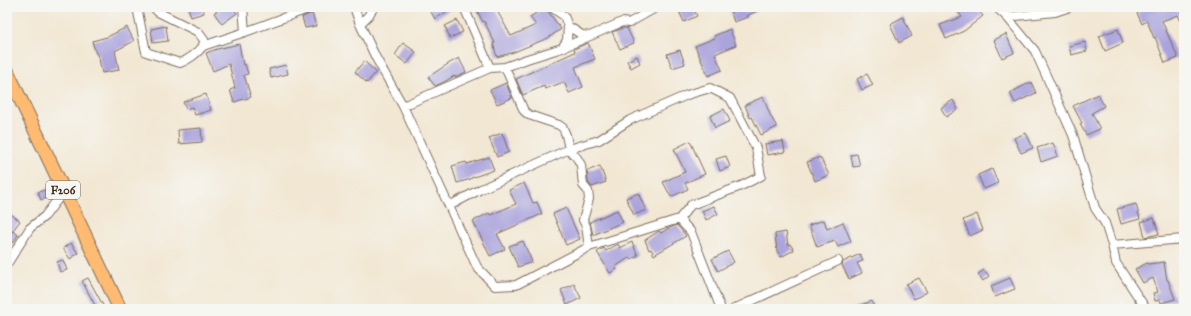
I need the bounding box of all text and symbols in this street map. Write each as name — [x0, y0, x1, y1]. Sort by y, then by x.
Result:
road number: F206 — [46, 181, 80, 199]

